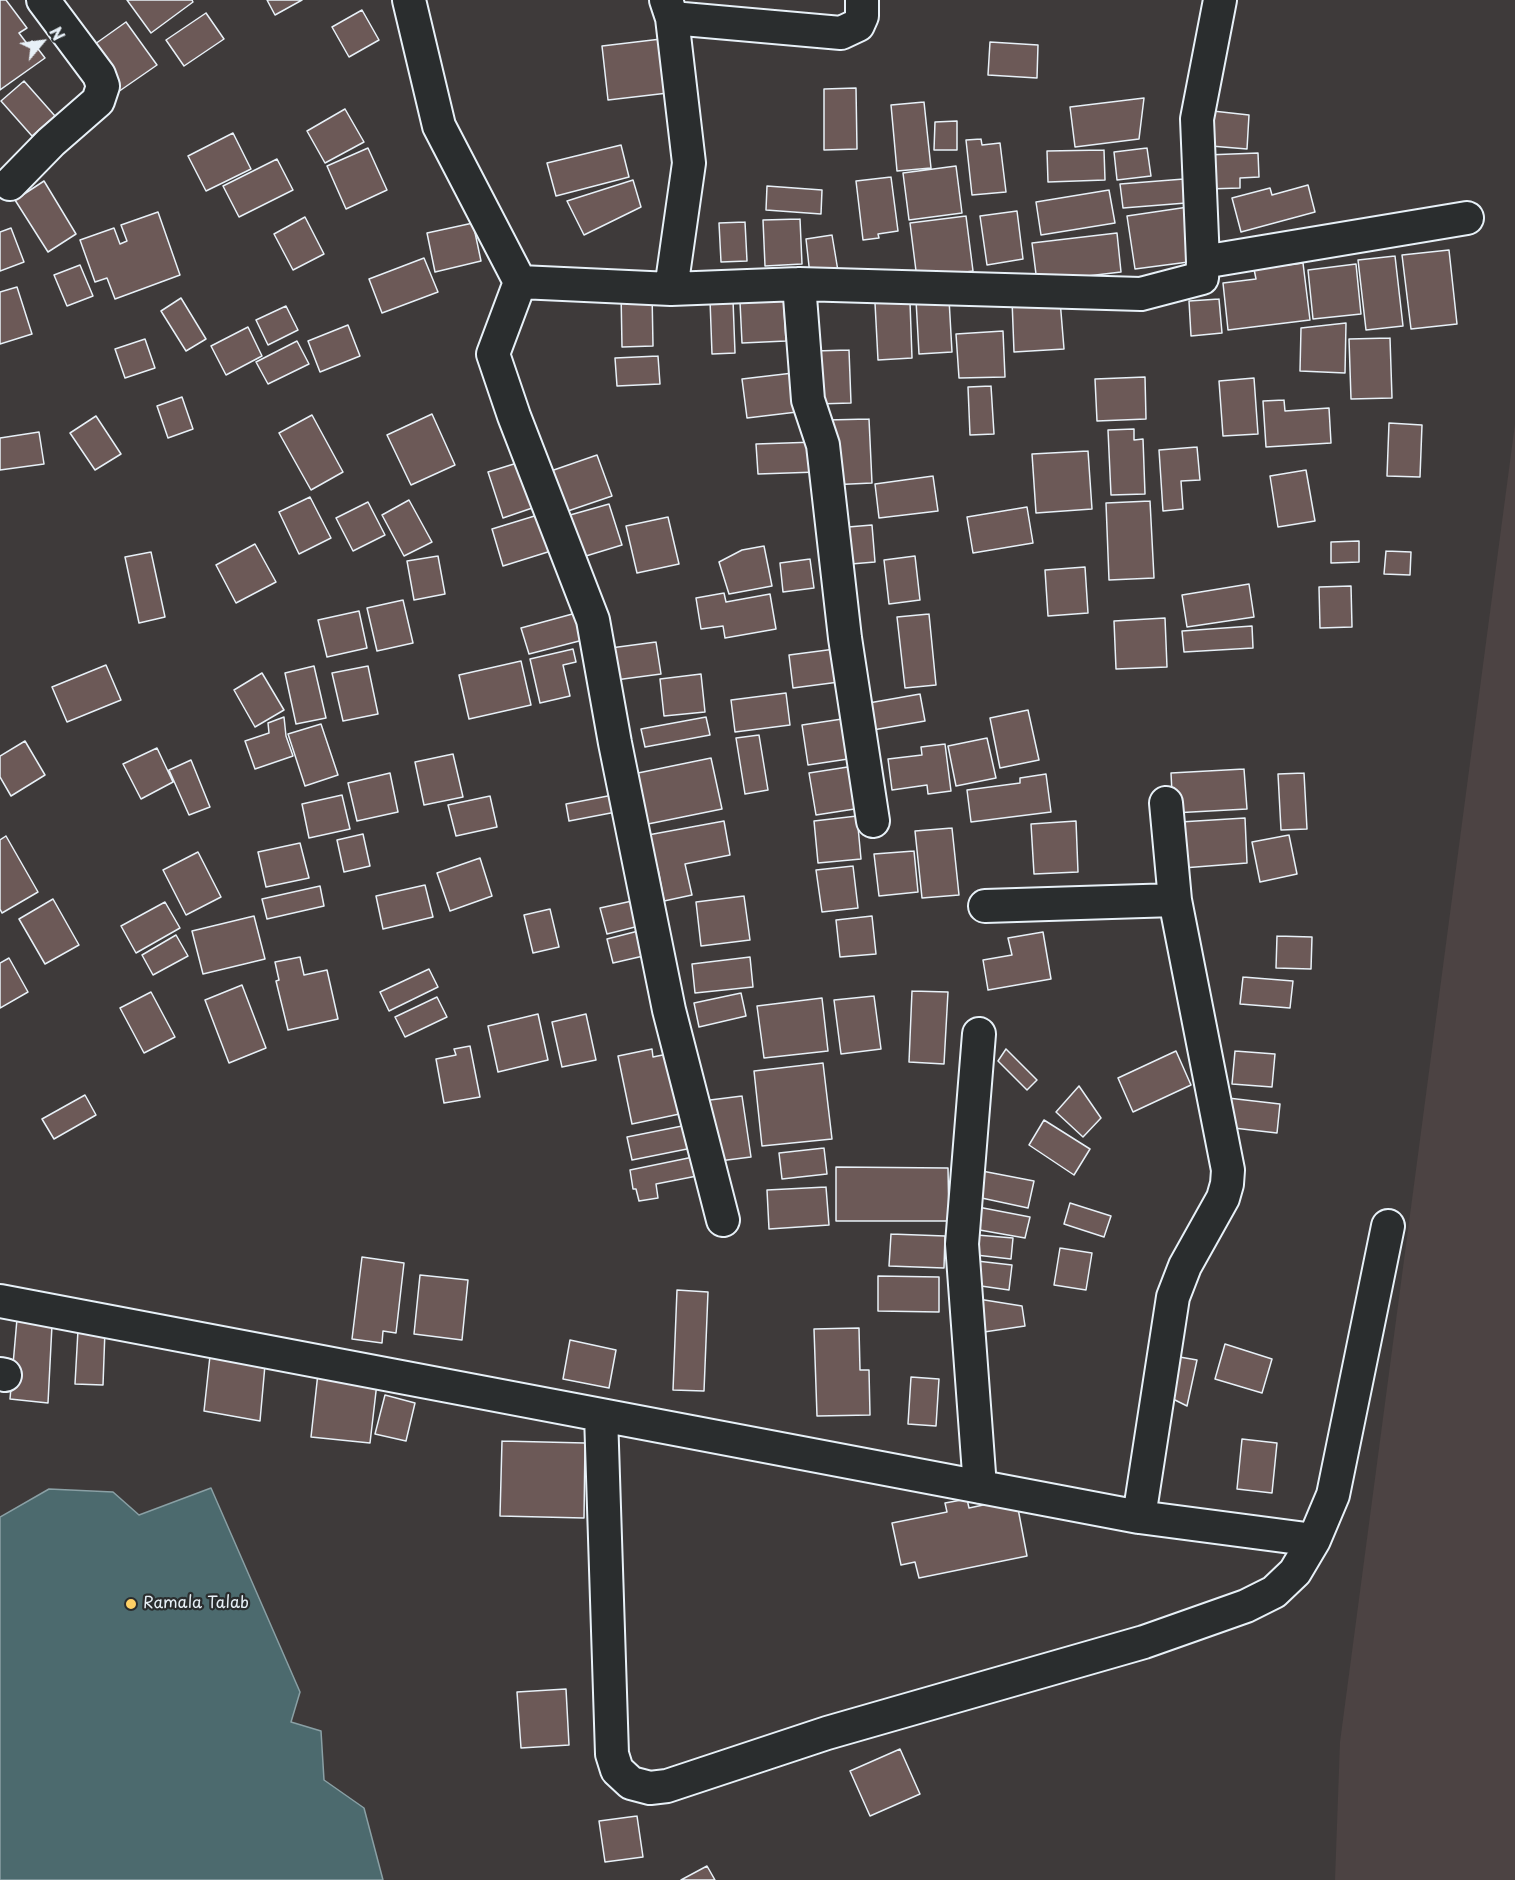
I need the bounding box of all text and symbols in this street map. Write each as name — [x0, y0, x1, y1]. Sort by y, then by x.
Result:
north arrow — [12, 12, 72, 72]
text: N — [44, 22, 71, 45]
place label: Ramala Talab — [143, 1594, 249, 1614]
marker: Ramala Talab — [124, 1597, 138, 1611]

